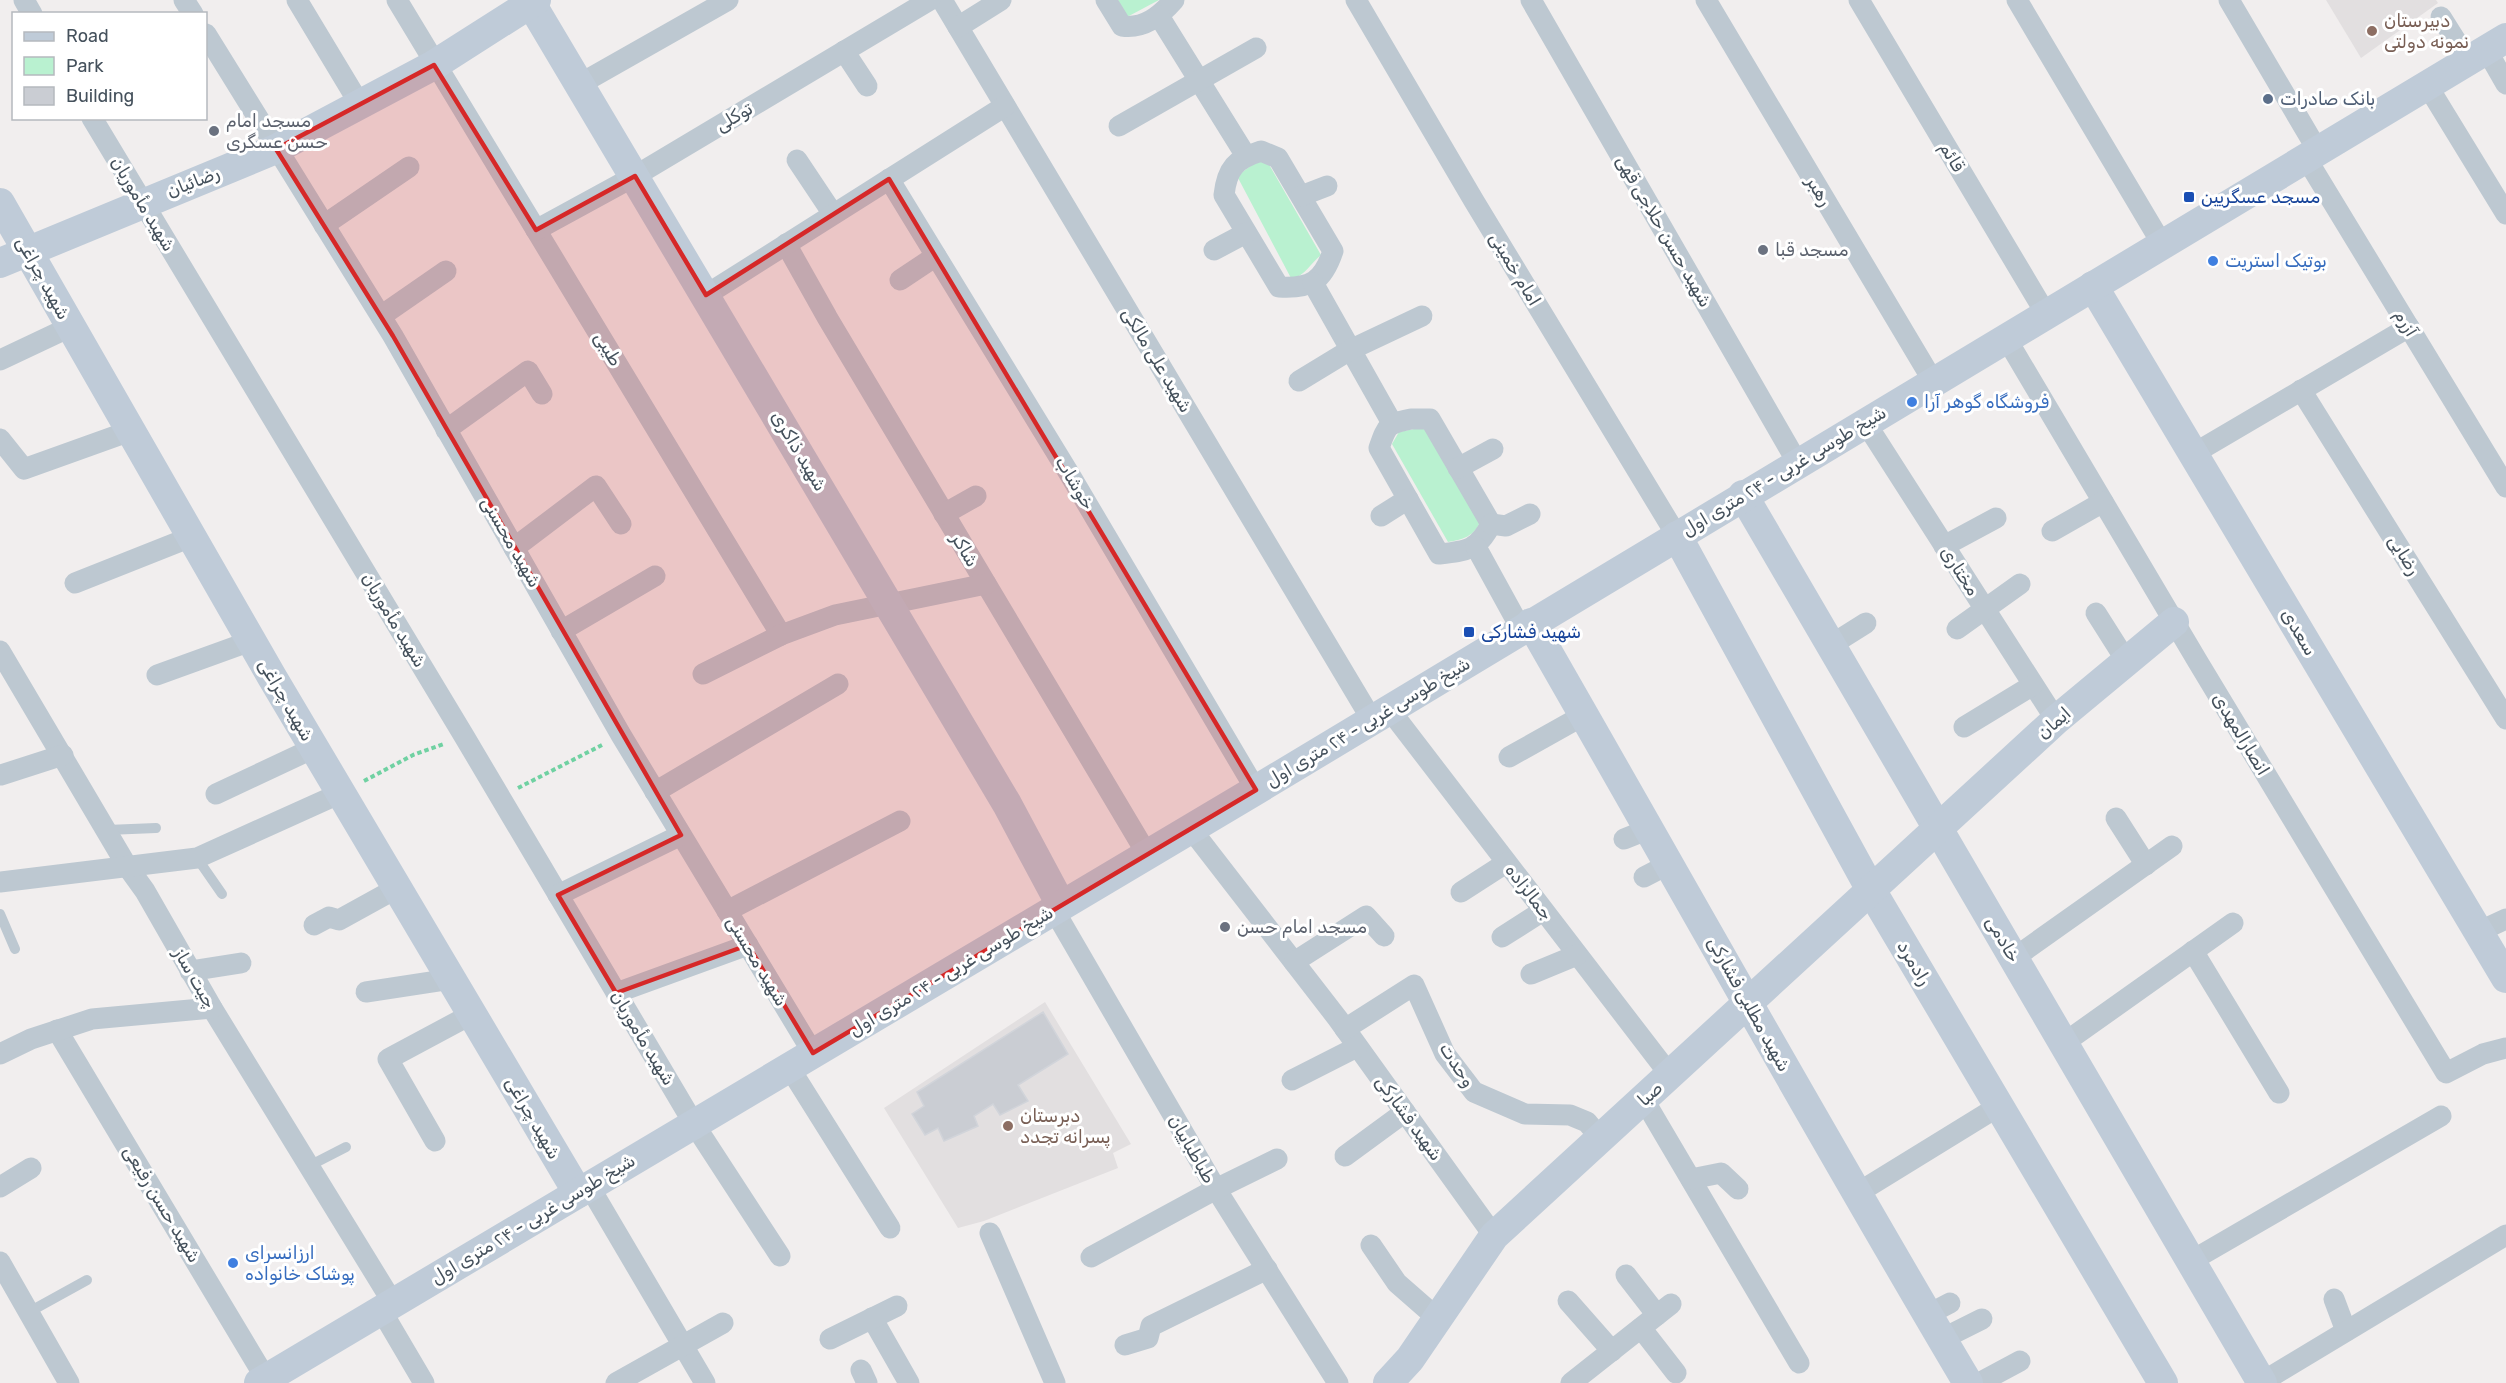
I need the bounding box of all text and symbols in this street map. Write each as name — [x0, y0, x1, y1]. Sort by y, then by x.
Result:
place label: دبیرستان نمونه دولتی — [2384, 10, 2469, 53]
legend — [12, 12, 207, 120]
marker: دبیرستان نمونه دولتی — [2365, 24, 2379, 38]
text: Road — [66, 25, 109, 47]
text: Park — [66, 55, 104, 77]
text: Building — [66, 85, 134, 107]
place label: بانک صادرات — [2280, 88, 2375, 110]
marker: بانک صادرات — [2261, 92, 2275, 106]
street label: توکلی — [711, 97, 757, 137]
place label: مسجد امام حسن عسگری — [226, 110, 328, 153]
marker: مسجد امام حسن عسگری — [207, 124, 221, 138]
street label: قائم — [1934, 138, 1969, 176]
street label: شهید حسن حلاجی قهی — [1611, 151, 1717, 311]
street label: شهید مأموریان — [106, 153, 180, 255]
street label: رضائیان — [163, 161, 223, 203]
street label: رهبر — [1801, 171, 1836, 210]
place label: مسجد عسگریین — [2201, 186, 2320, 208]
marker: مسجد عسگریین — [2182, 190, 2196, 204]
street label: امام خمینی — [1484, 228, 1546, 310]
street label: شهید چراغی — [11, 233, 75, 323]
place label: مسجد قبا — [1775, 239, 1849, 261]
marker: مسجد قبا — [1756, 243, 1770, 257]
place label: بوتیک استریت — [2225, 250, 2327, 272]
marker: بوتیک استریت — [2206, 254, 2220, 268]
street label: شهید علی مالکی — [1117, 303, 1197, 417]
street label: آزرم — [2390, 306, 2423, 341]
street label: طیبی — [589, 328, 627, 370]
place label: فروشگاه گوهر آرا — [1924, 391, 2049, 413]
marker: فروشگاه گوهر آرا — [1905, 395, 1919, 409]
street label: شیخ طوسی غربی - ۲۴ متری اول — [1678, 401, 1891, 543]
street label: شهید ذاکری — [766, 407, 832, 495]
street label: خوشاب — [1051, 452, 1099, 514]
street label: شهید محسنی — [476, 493, 546, 591]
street label: شاکر — [946, 528, 984, 571]
street label: رضایی — [2383, 531, 2425, 579]
street label: مختاری — [1936, 542, 1984, 600]
street label: شهید مأموریان — [357, 569, 431, 671]
street label: سعدی — [2276, 604, 2322, 660]
place label: شهید فشارکی — [1481, 621, 1581, 643]
marker: شهید فشارکی — [1462, 625, 1476, 639]
street label: شیخ طوسی غربی - ۲۴ متری اول — [1262, 652, 1475, 794]
street label: شهید چراغی — [254, 655, 318, 745]
street label: انصارالمهدی — [2208, 689, 2274, 779]
street label: ایمان — [2032, 702, 2076, 744]
street label: جمالزاده — [1500, 860, 1558, 924]
street label: شیخ طوسی غربی - ۲۴ متری اول — [845, 901, 1058, 1043]
street label: شهید محسنی — [721, 912, 793, 1010]
street label: خادمی — [1981, 912, 2025, 966]
place label: مسجد امام حسن — [1237, 916, 1367, 938]
marker: مسجد امام حسن — [1218, 920, 1232, 934]
street label: شهید مطلبی فشارکی — [1703, 933, 1795, 1075]
street label: رادمرد — [1892, 937, 1936, 989]
street label: چیت ساز — [168, 943, 221, 1012]
street label: شهید مأموریان — [606, 987, 680, 1089]
street label: وحدت — [1434, 1039, 1480, 1091]
street label: شهید فشارکی — [1371, 1071, 1447, 1165]
street label: شهید چراغی — [501, 1073, 565, 1163]
street label: صبا — [1633, 1077, 1667, 1111]
place label: دبرستان پسرانه تجدد — [1020, 1105, 1111, 1149]
street label: طباطباییان — [1164, 1111, 1220, 1187]
marker: دبرستان پسرانه تجدد — [1001, 1119, 1015, 1133]
street label: شهید حسن رفیعی — [118, 1141, 206, 1267]
street label: شیخ طوسی غربی - ۲۴ متری اول — [427, 1149, 640, 1291]
place label: ارزانسرای پوشاک خانواده — [245, 1242, 355, 1286]
marker: ارزانسرای پوشاک خانواده — [226, 1256, 240, 1270]

